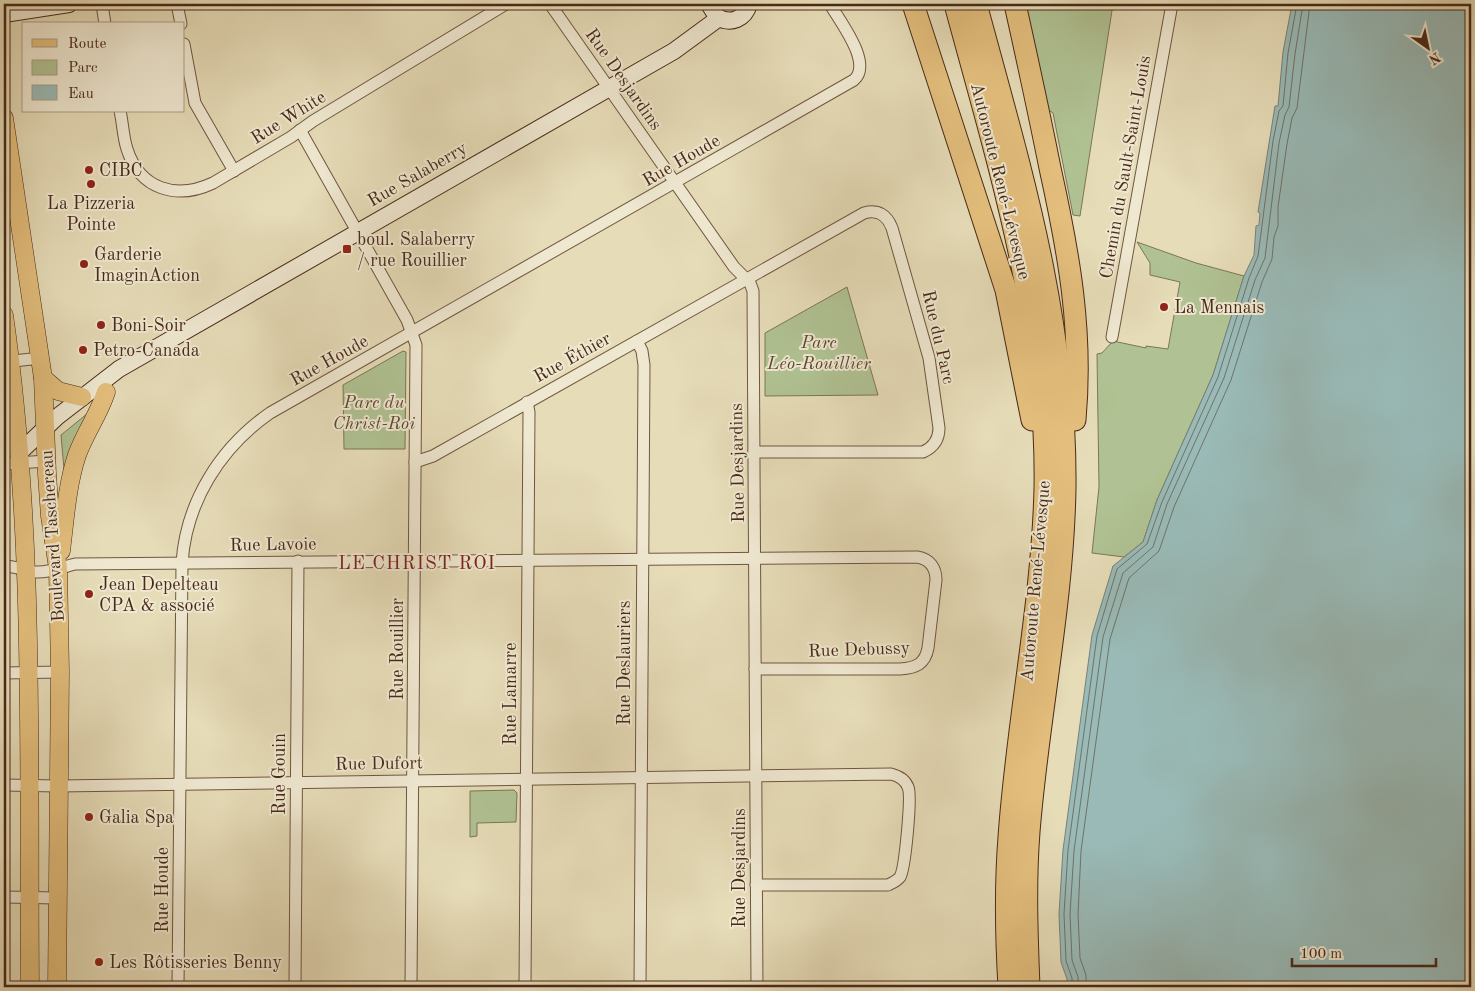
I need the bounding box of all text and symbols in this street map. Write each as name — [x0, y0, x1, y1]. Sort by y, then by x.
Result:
legend — [22, 22, 185, 112]
north arrow — [1402, 22, 1452, 72]
street label: Rue Desjardins — [581, 25, 665, 134]
text: Route — [68, 37, 106, 52]
text: N — [1426, 49, 1443, 67]
street label: Chemin du Sault-Saint-Louis — [1097, 54, 1155, 280]
text: Parc — [68, 61, 98, 76]
street label: Autoroute René-Lévesque — [967, 81, 1033, 281]
text: Eau — [68, 87, 94, 102]
street label: Rue White — [248, 88, 329, 148]
street label: Rue Houde — [640, 132, 723, 190]
street label: Rue Salaberry — [365, 139, 471, 211]
place label: CIBC — [99, 162, 143, 180]
marker: CIBC — [83, 164, 95, 176]
marker: La Pizzeria Pointe — [85, 178, 97, 190]
place label: La Pizzeria Pointe — [47, 195, 135, 234]
place label: boul. Salaberry / rue Rouillier — [357, 231, 476, 270]
marker: boul. Salaberry / rue Rouillier — [341, 243, 353, 255]
place label: Garderie ImaginAction — [94, 246, 200, 285]
marker: Garderie ImaginAction — [78, 258, 90, 270]
street label: Rue du Parc — [919, 289, 958, 386]
place label: La Mennais — [1174, 299, 1265, 317]
marker: La Mennais — [1158, 301, 1170, 313]
place label: Boni-Soir — [111, 317, 187, 335]
marker: Boni-Soir — [95, 319, 107, 331]
street label: Rue Éthier — [529, 326, 614, 386]
street label: Rue Houde — [287, 332, 372, 390]
park label: Parc Léo-Rouillier — [766, 334, 872, 373]
place label: Petro-Canada — [93, 342, 200, 360]
marker: Petro-Canada — [77, 344, 89, 356]
park label: Parc du Christ-Roi — [333, 394, 415, 433]
street label: Rue Desjardins — [728, 403, 748, 523]
street label: Boulevard Taschereau — [38, 449, 68, 623]
street label: Autoroute René-Lévesque — [1018, 480, 1054, 682]
street label: Rue Lavoie — [229, 535, 317, 555]
district label: LE CHRIST ROI — [338, 555, 496, 574]
place label: Jean Depelteau CPA & associé — [99, 576, 219, 615]
marker: Jean Depelteau CPA & associé — [83, 588, 95, 600]
street label: Rue Rouillier — [389, 597, 407, 700]
street label: Rue Deslauriers — [616, 600, 634, 726]
street label: Rue Debussy — [808, 639, 911, 661]
street label: Rue Lamarre — [502, 643, 520, 746]
street label: Rue Gouin — [271, 733, 289, 815]
street label: Rue Dufort — [335, 754, 423, 774]
street label: Rue Desjardins — [731, 808, 749, 928]
place label: Galia Spa — [99, 809, 174, 827]
marker: Galia Spa — [83, 811, 95, 823]
street label: Rue Houde — [154, 847, 172, 933]
scale bar — [1292, 936, 1436, 968]
text: 100 m — [1300, 947, 1342, 962]
place label: Les Rôtisseries Benny — [109, 954, 283, 972]
marker: Les Rôtisseries Benny — [93, 956, 105, 968]

